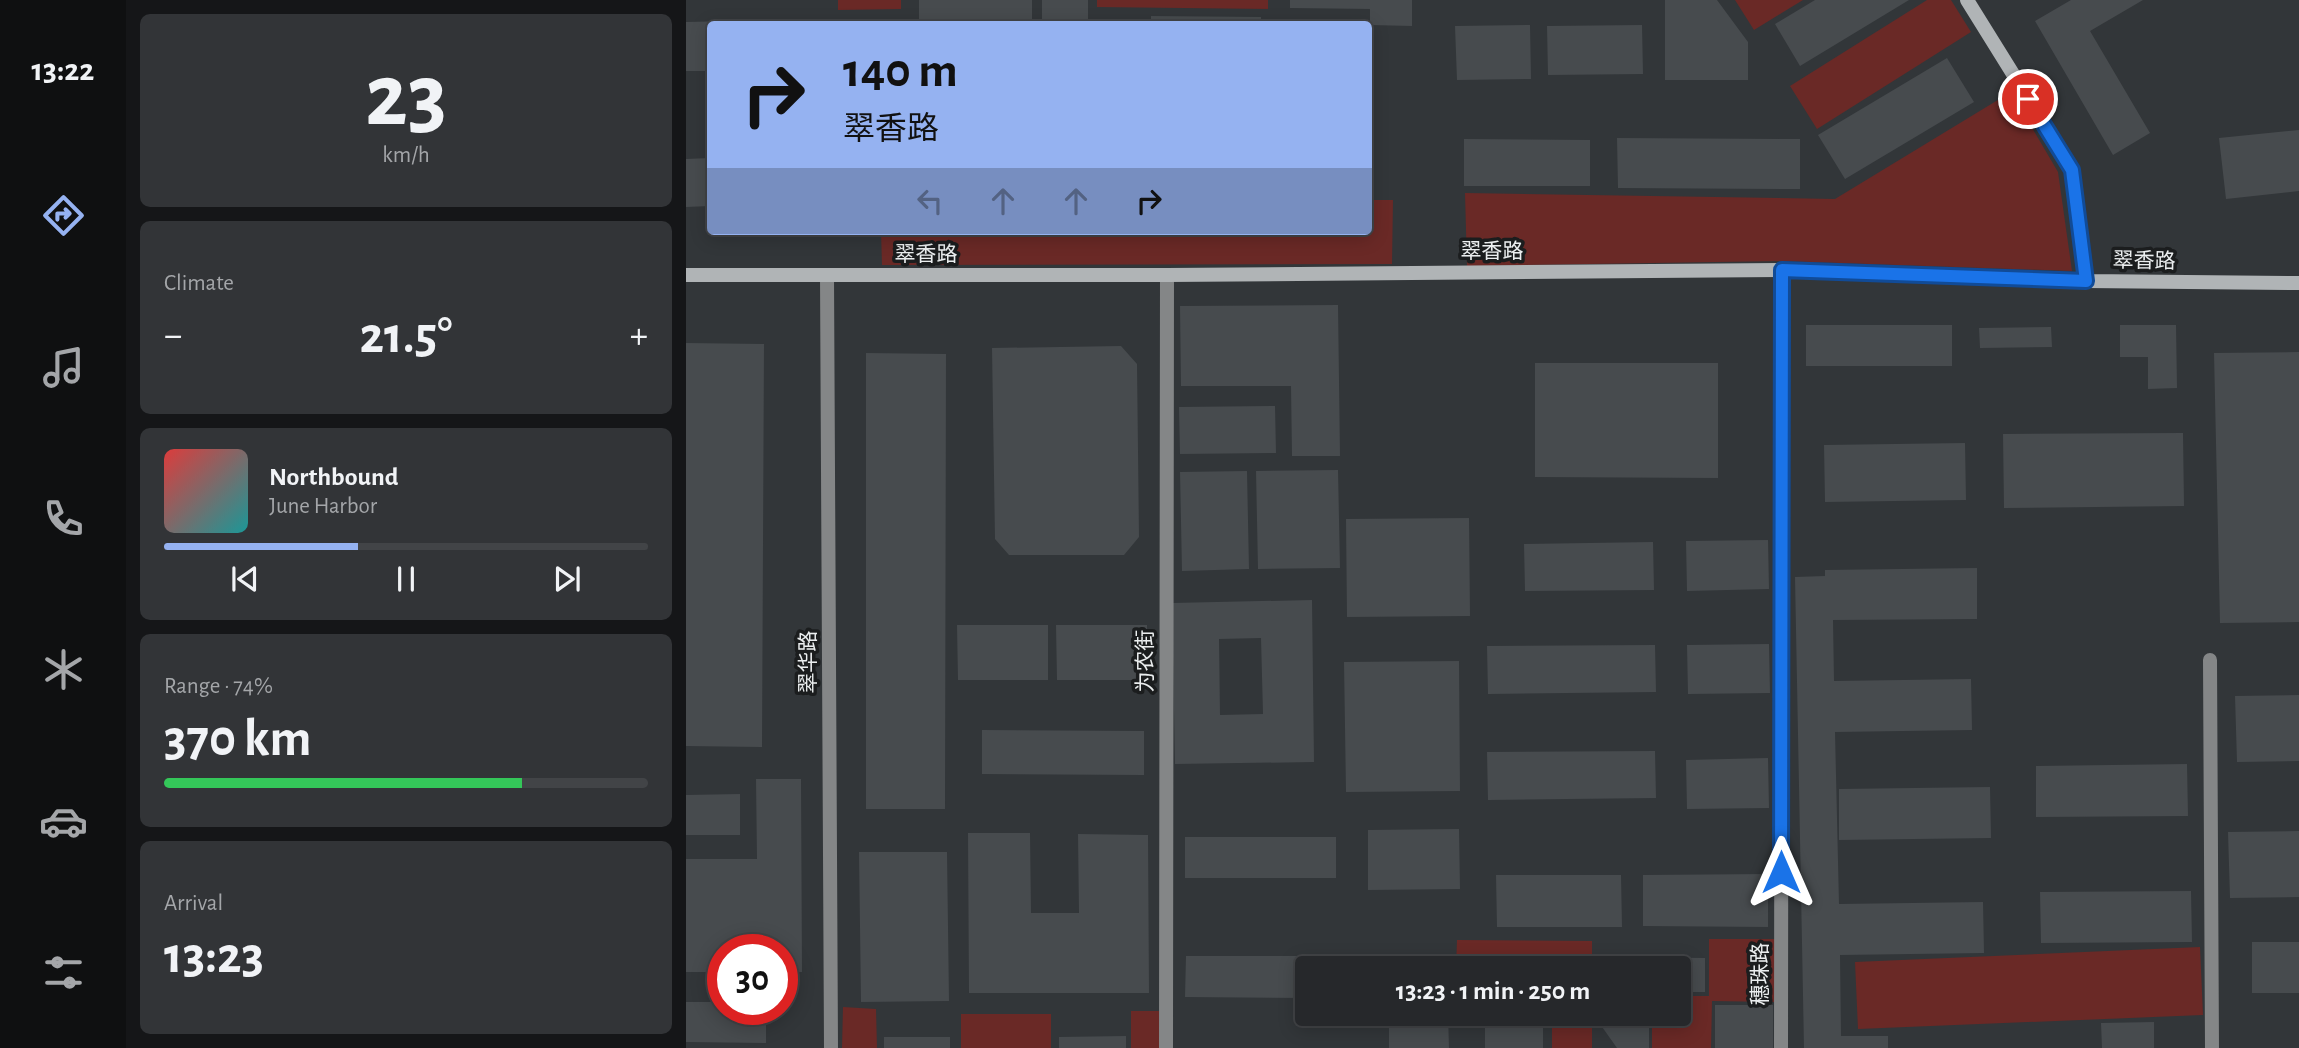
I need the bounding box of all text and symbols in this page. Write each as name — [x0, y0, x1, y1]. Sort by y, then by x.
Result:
text: 140 m — [843, 47, 958, 96]
icon: right — [728, 49, 819, 140]
text: 23 — [365, 51, 447, 142]
text: 13:22 — [32, 54, 94, 86]
pin — [1998, 69, 2058, 129]
icon: arrive — [2009, 80, 2047, 118]
text: 翠香路 — [843, 113, 939, 145]
text: km/h — [382, 144, 430, 167]
icon: left — [911, 182, 949, 220]
icon: ahead — [984, 182, 1022, 220]
icon: ahead — [1057, 182, 1095, 220]
icon: right — [1130, 182, 1168, 220]
icon: directions — [39, 191, 88, 240]
street label: 翠香路 — [1461, 240, 1524, 262]
street label: 翠香路 — [895, 243, 958, 265]
street label: 翠香路 — [2112, 249, 2176, 272]
text: Climate — [164, 272, 234, 295]
text: 21.5° — [360, 310, 452, 362]
text: − — [164, 317, 182, 355]
text: + — [630, 317, 648, 355]
icon: music — [39, 343, 88, 392]
text: Northbound — [269, 464, 398, 490]
icon: phone — [39, 494, 88, 543]
text: June Harbor — [269, 495, 377, 518]
icon: previous — [226, 560, 264, 598]
icon: pause — [387, 560, 425, 598]
icon: next — [548, 560, 586, 598]
street label: 为农街 — [1134, 630, 1156, 693]
street label: 翠华路 — [797, 631, 819, 694]
icon: climate — [39, 645, 88, 694]
text: Range · 74% — [164, 675, 273, 698]
text: 370 km — [164, 713, 312, 765]
icon: car — [39, 797, 88, 846]
position arrow — [1744, 835, 1818, 909]
text: Arrival — [164, 892, 223, 915]
text: 13:23 — [164, 930, 264, 982]
speed limit sign: 30 — [707, 934, 798, 1025]
street label: 穗珠路 — [1749, 943, 1771, 1006]
icon: filters — [39, 948, 88, 997]
text: 13:23 · 1 min · 250 m — [1396, 978, 1590, 1004]

